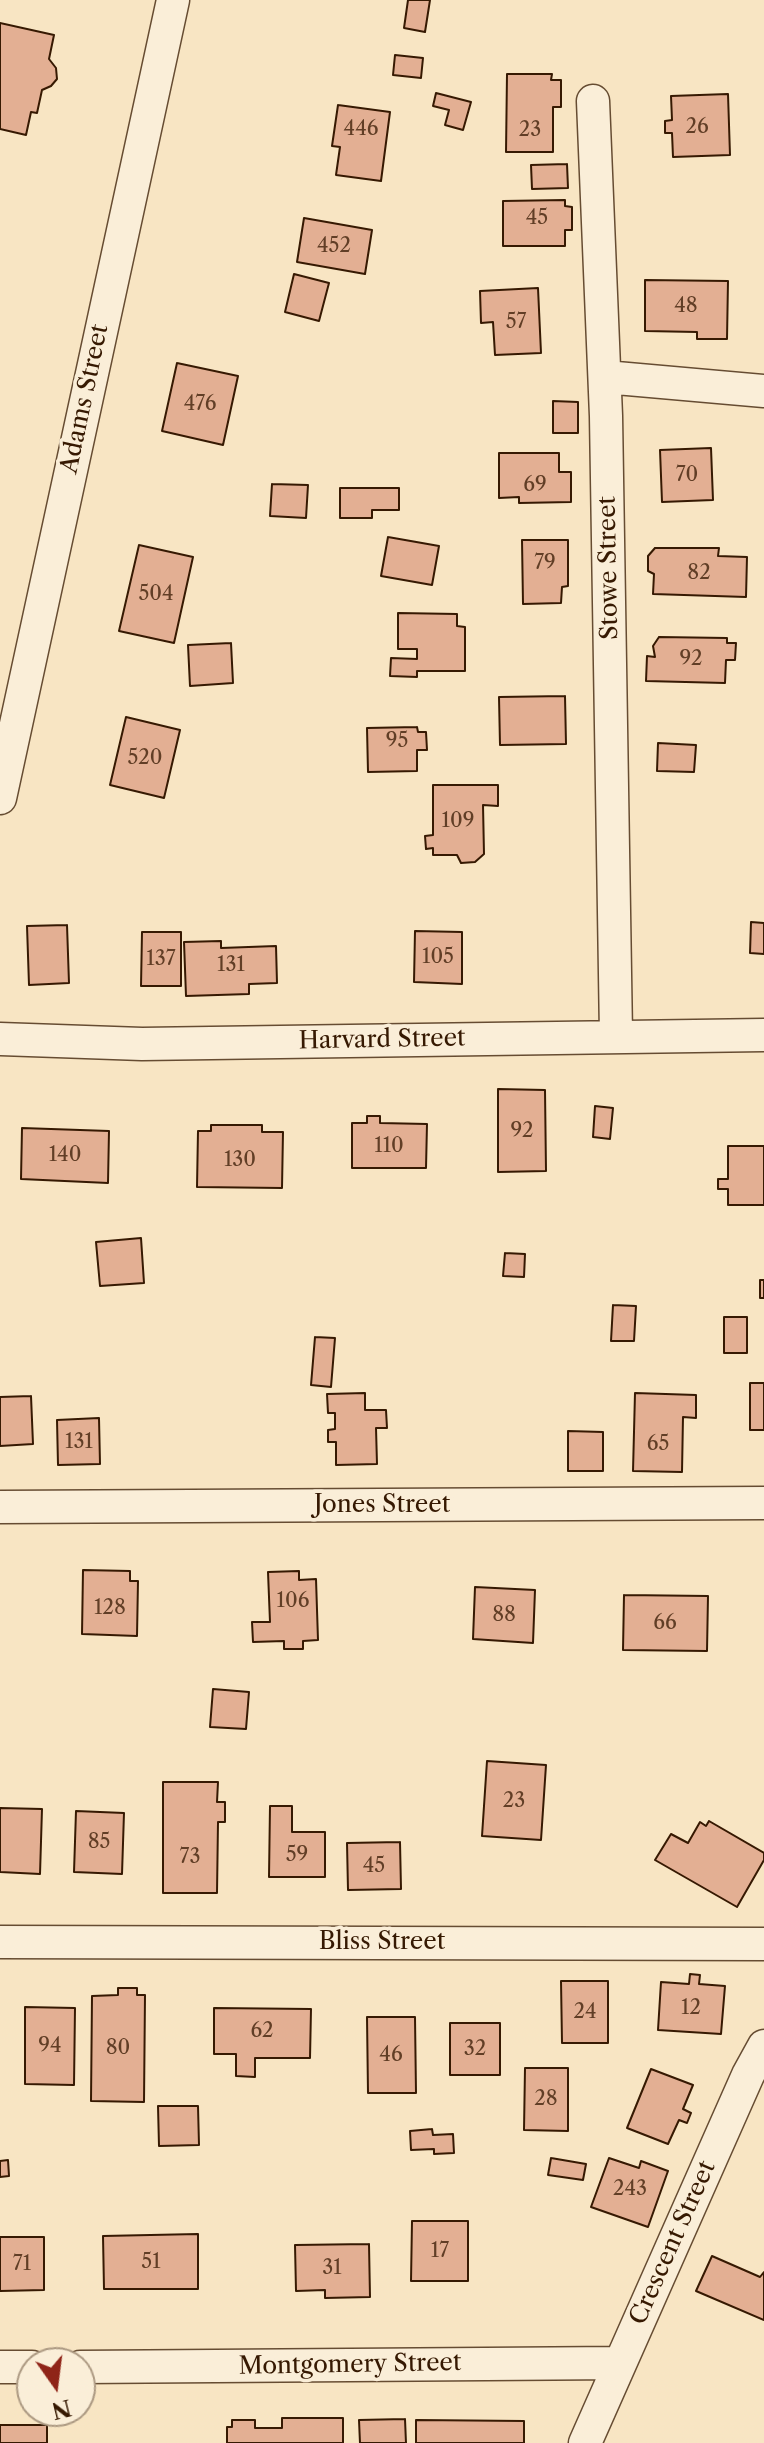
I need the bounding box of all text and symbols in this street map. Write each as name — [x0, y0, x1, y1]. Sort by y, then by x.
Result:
house number: 26 — [685, 115, 709, 139]
house number: 446 — [344, 117, 378, 141]
house number: 23 — [519, 118, 541, 142]
house number: 45 — [526, 206, 548, 230]
house number: 452 — [317, 234, 351, 258]
house number: 48 — [674, 294, 698, 318]
house number: 57 — [506, 310, 526, 334]
street label: Adams Street — [55, 322, 115, 476]
house number: 476 — [184, 392, 216, 416]
house number: 70 — [676, 463, 698, 487]
house number: 69 — [523, 473, 547, 497]
street label: Stowe Street — [593, 496, 625, 640]
house number: 79 — [534, 551, 556, 575]
house number: 82 — [687, 561, 711, 585]
house number: 504 — [138, 582, 174, 606]
house number: 92 — [679, 647, 703, 671]
house number: 95 — [386, 729, 408, 753]
house number: 520 — [127, 746, 163, 770]
house number: 109 — [442, 809, 474, 833]
house number: 105 — [422, 945, 454, 969]
house number: 137 — [146, 947, 176, 971]
house number: 131 — [217, 953, 245, 977]
street label: Harvard Street — [298, 1024, 466, 1056]
house number: 92 — [510, 1119, 534, 1143]
house number: 110 — [374, 1134, 404, 1158]
house number: 140 — [49, 1143, 81, 1167]
house number: 130 — [224, 1148, 256, 1172]
house number: 131 — [65, 1430, 93, 1454]
house number: 65 — [647, 1432, 669, 1456]
street label: Jones Street — [314, 1491, 450, 1519]
house number: 106 — [277, 1589, 309, 1613]
house number: 128 — [94, 1596, 126, 1620]
house number: 88 — [492, 1603, 516, 1627]
house number: 66 — [653, 1611, 677, 1635]
house number: 23 — [503, 1789, 525, 1813]
house number: 85 — [88, 1830, 110, 1854]
house number: 59 — [286, 1843, 308, 1867]
house number: 73 — [180, 1845, 200, 1869]
house number: 45 — [363, 1854, 385, 1878]
street label: Bliss Street — [319, 1928, 445, 1956]
house number: 12 — [681, 1996, 701, 2020]
house number: 24 — [573, 2000, 597, 2024]
house number: 62 — [250, 2019, 274, 2043]
house number: 94 — [38, 2034, 62, 2058]
house number: 80 — [106, 2036, 130, 2060]
house number: 32 — [464, 2037, 486, 2061]
house number: 46 — [379, 2043, 403, 2067]
house number: 28 — [534, 2087, 558, 2111]
street label: Crescent Street — [624, 2157, 722, 2329]
house number: 243 — [613, 2177, 647, 2201]
house number: 17 — [431, 2239, 449, 2263]
house number: 51 — [141, 2250, 161, 2274]
house number: 71 — [13, 2252, 31, 2276]
house number: 31 — [322, 2256, 342, 2280]
north arrow — [16, 2347, 96, 2427]
street label: Montgomery Street — [238, 2349, 462, 2381]
text: N — [49, 2393, 74, 2424]

